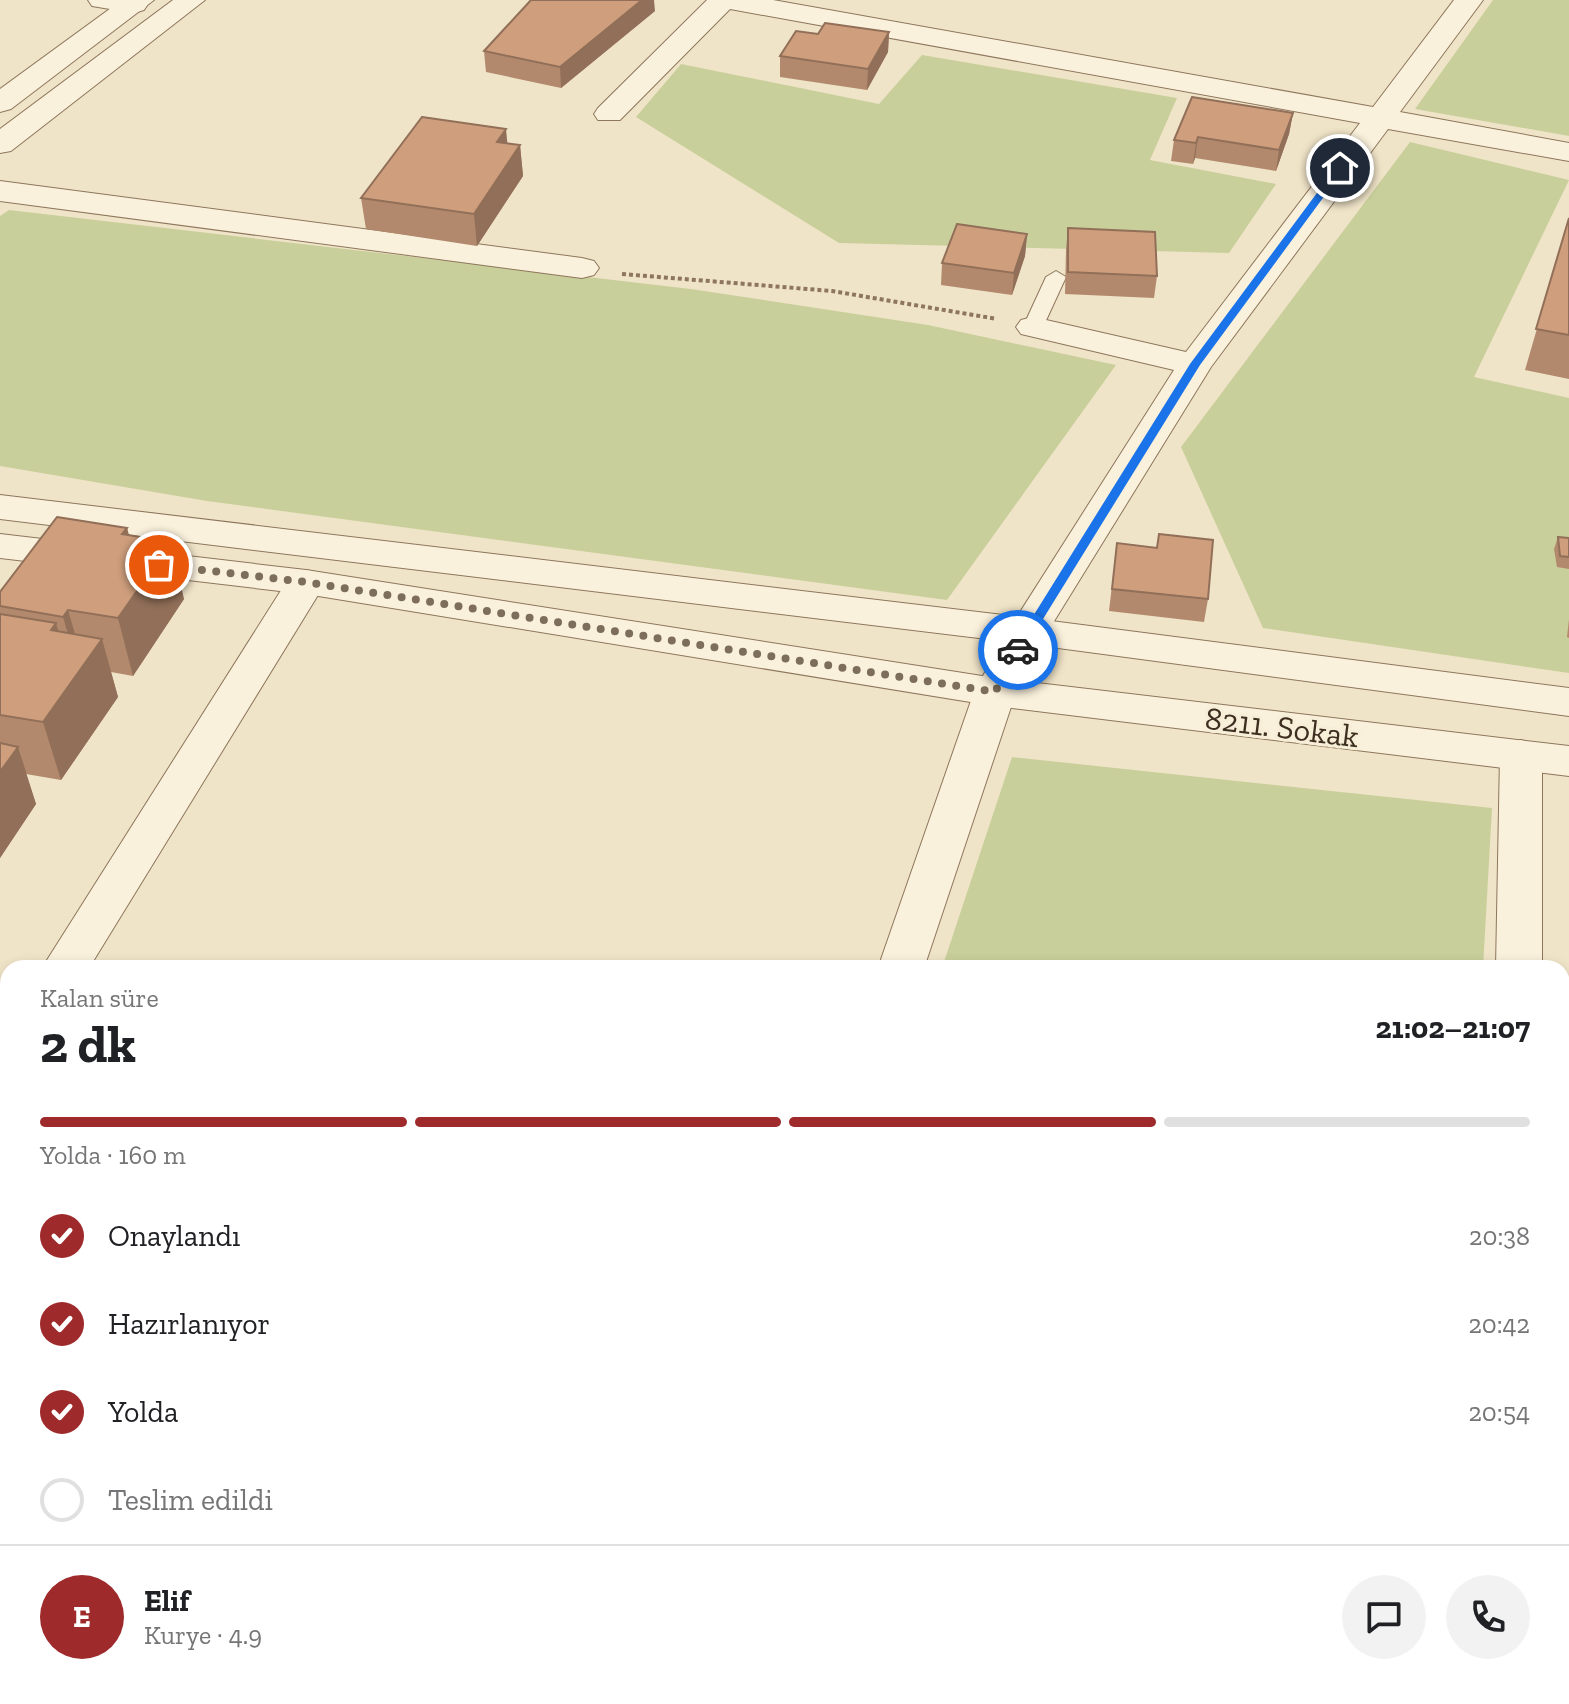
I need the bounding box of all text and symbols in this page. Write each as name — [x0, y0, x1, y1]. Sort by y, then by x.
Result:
pin — [1306, 134, 1374, 202]
icon: home — [1318, 146, 1362, 190]
pin — [125, 531, 193, 599]
icon: bag — [137, 543, 181, 587]
courier — [978, 610, 1058, 690]
icon: car — [996, 628, 1040, 672]
street label: 8211. Sokak — [1203, 699, 1361, 755]
text: Kalan süre — [40, 982, 159, 1014]
text: 21:02–21:07 — [1375, 1010, 1530, 1046]
text: 2 dk — [40, 1013, 136, 1075]
text: Yolda · 160 m — [40, 1139, 186, 1171]
icon: check — [40, 1214, 84, 1258]
text: Onaylandı — [108, 1218, 240, 1254]
text: 20:38 — [1469, 1220, 1530, 1252]
icon: check — [40, 1302, 84, 1346]
text: Hazırlanıyor — [108, 1306, 270, 1342]
text: 20:42 — [1468, 1308, 1530, 1340]
icon: check — [40, 1390, 84, 1434]
text: Yolda — [108, 1394, 178, 1430]
text: 20:54 — [1468, 1396, 1530, 1428]
text: Teslim edildi — [108, 1482, 273, 1518]
button: chat — [1342, 1575, 1426, 1659]
button: phone — [1446, 1575, 1530, 1659]
text: Elif — [144, 1583, 190, 1619]
text: E — [73, 1599, 91, 1635]
text: Kurye · 4.9 — [144, 1619, 262, 1651]

